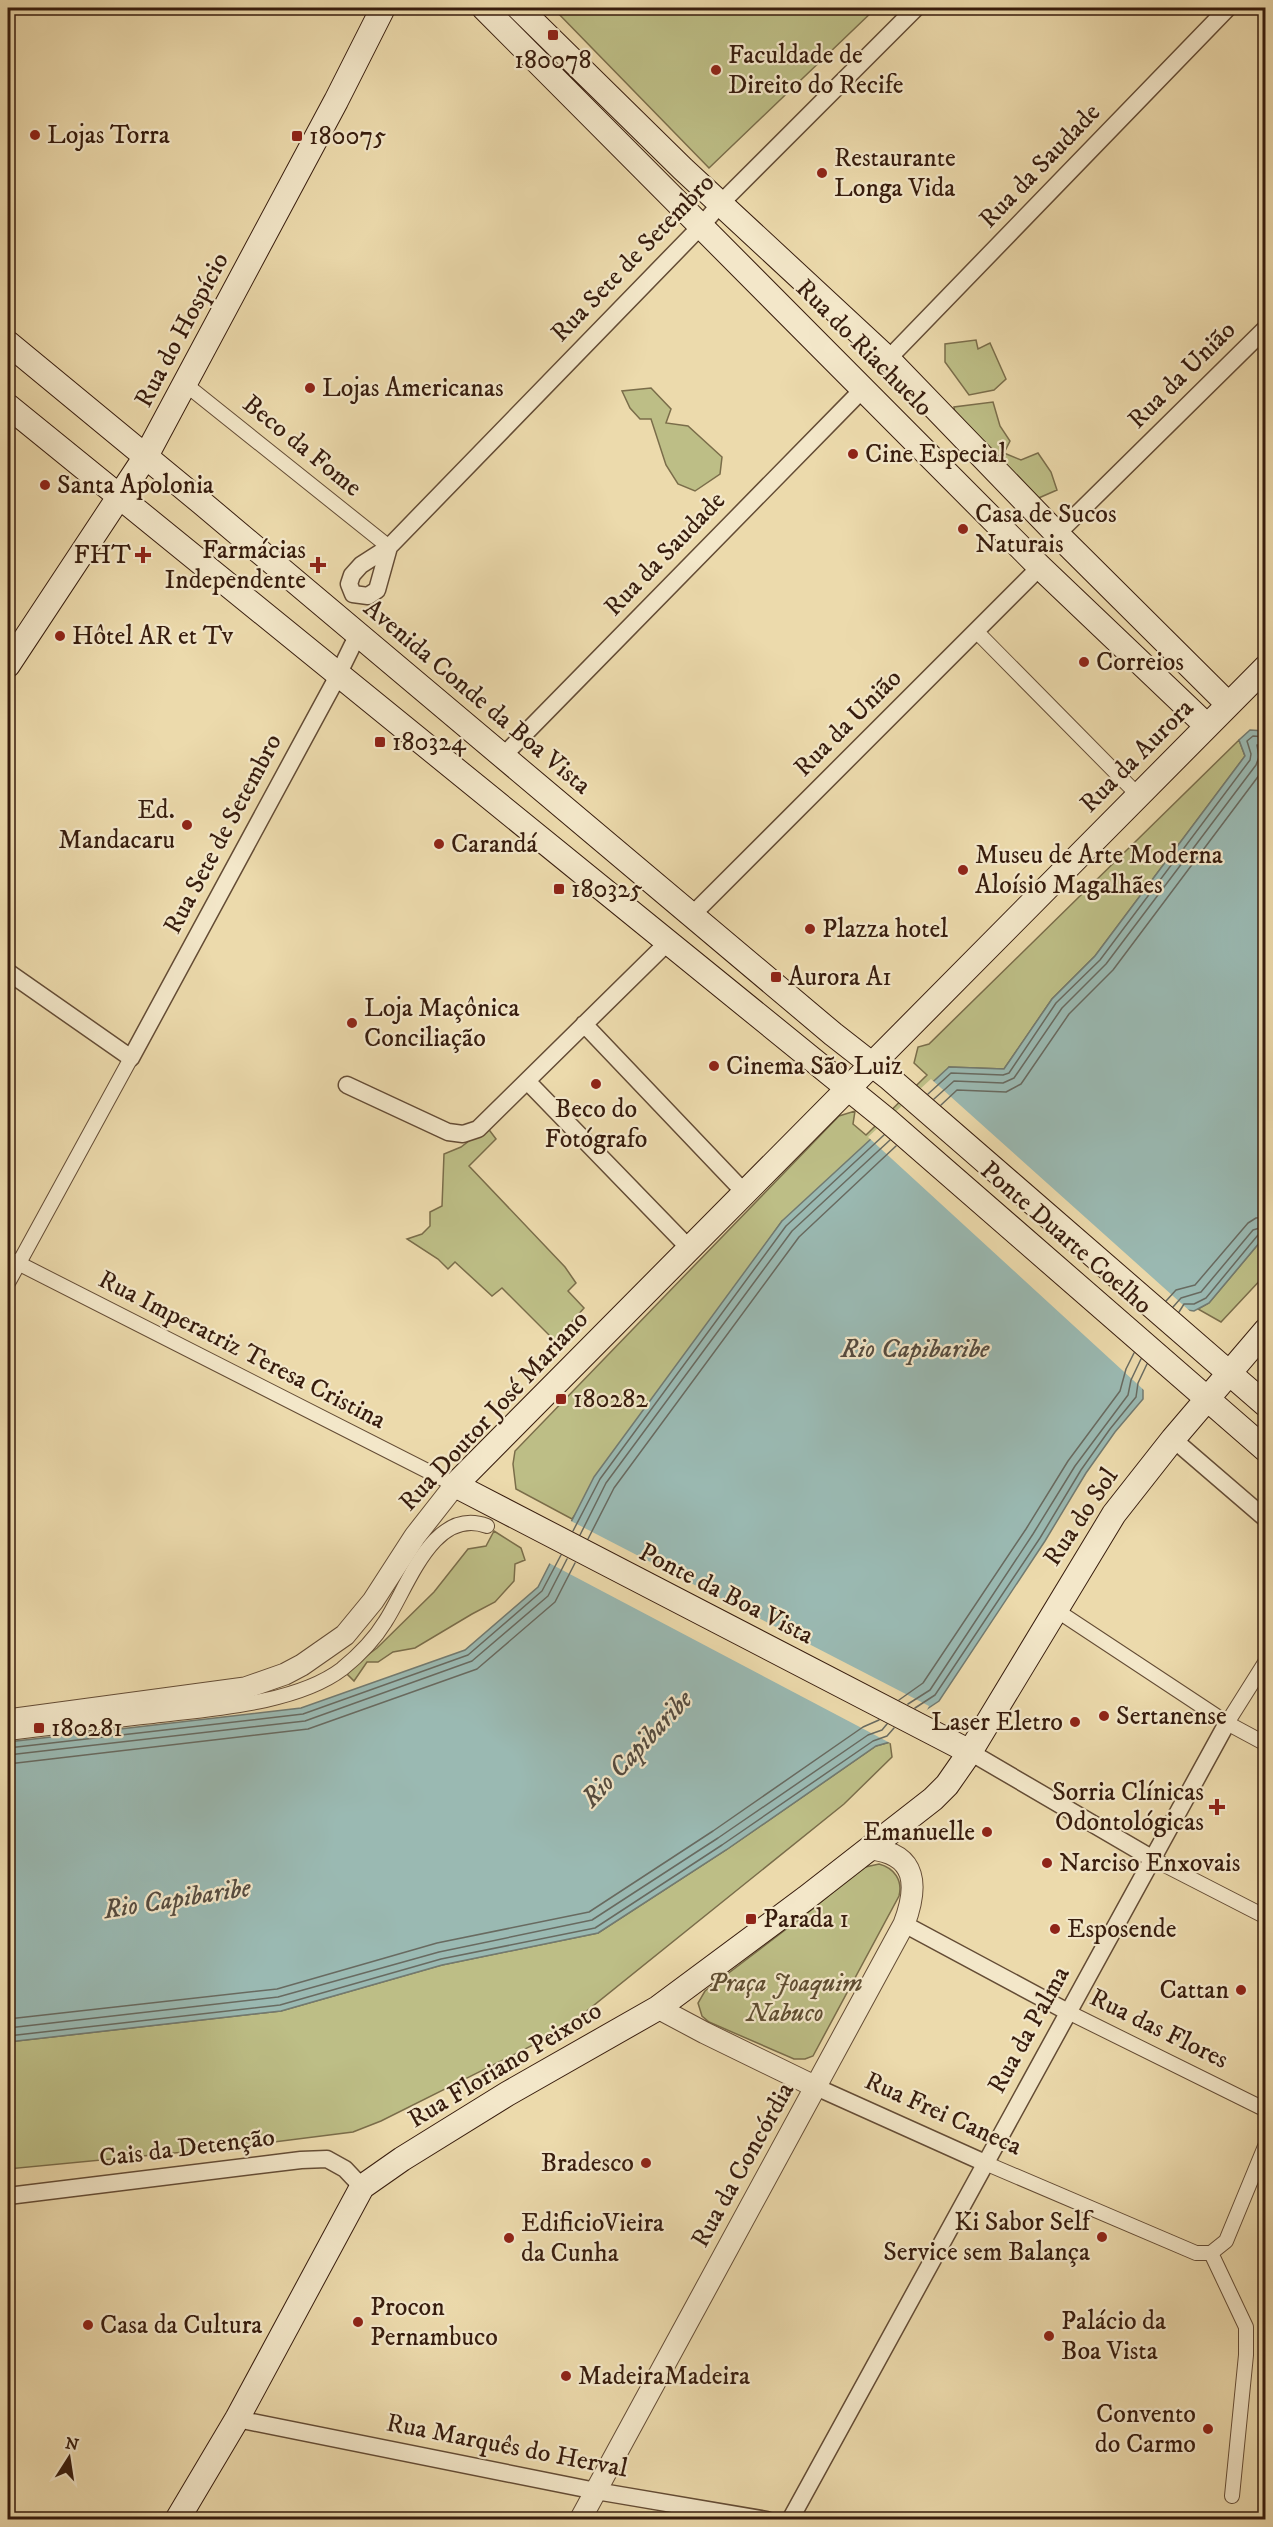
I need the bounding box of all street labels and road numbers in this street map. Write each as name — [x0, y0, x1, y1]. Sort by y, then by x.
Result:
street label: Rua da Saudade — [972, 97, 1108, 235]
street label: Rua Sete de Setembro — [544, 167, 722, 349]
street label: Rua do Hospício — [127, 247, 237, 413]
street label: Rua do Riachuelo — [788, 272, 940, 424]
street label: Rua da União — [1121, 314, 1243, 436]
street label: Beco da Fome — [236, 388, 368, 504]
street label: Rua da Saudade — [597, 485, 733, 623]
street label: Avenida Conde da Boa Vista — [356, 592, 598, 802]
street label: Rua da União — [787, 662, 909, 784]
street label: Rua da Aurora — [1073, 692, 1201, 820]
street label: Rua Sete de Setembro — [156, 728, 290, 940]
street label: Ponte Duarte Coelho — [973, 1154, 1159, 1322]
street label: Rua Imperatriz Teresa Cristina — [93, 1263, 391, 1437]
street label: Rua Doutor José Mariano — [392, 1304, 596, 1518]
street label: Rua do Sol — [1036, 1461, 1126, 1573]
street label: Ponte da Boa Vista — [633, 1536, 819, 1652]
street label: Rua da Palma — [980, 1961, 1078, 2099]
street label: Rua das Flores — [1084, 1981, 1234, 2077]
street label: Rua Floriano Peixoto — [402, 1994, 608, 2136]
street label: Rua Frei Caneca — [859, 2065, 1027, 2163]
street label: Rua da Concórdia — [684, 2077, 802, 2253]
street label: Cais da Detenção — [97, 2121, 277, 2175]
street label: Rua Marquês do Herval — [384, 2406, 631, 2486]

